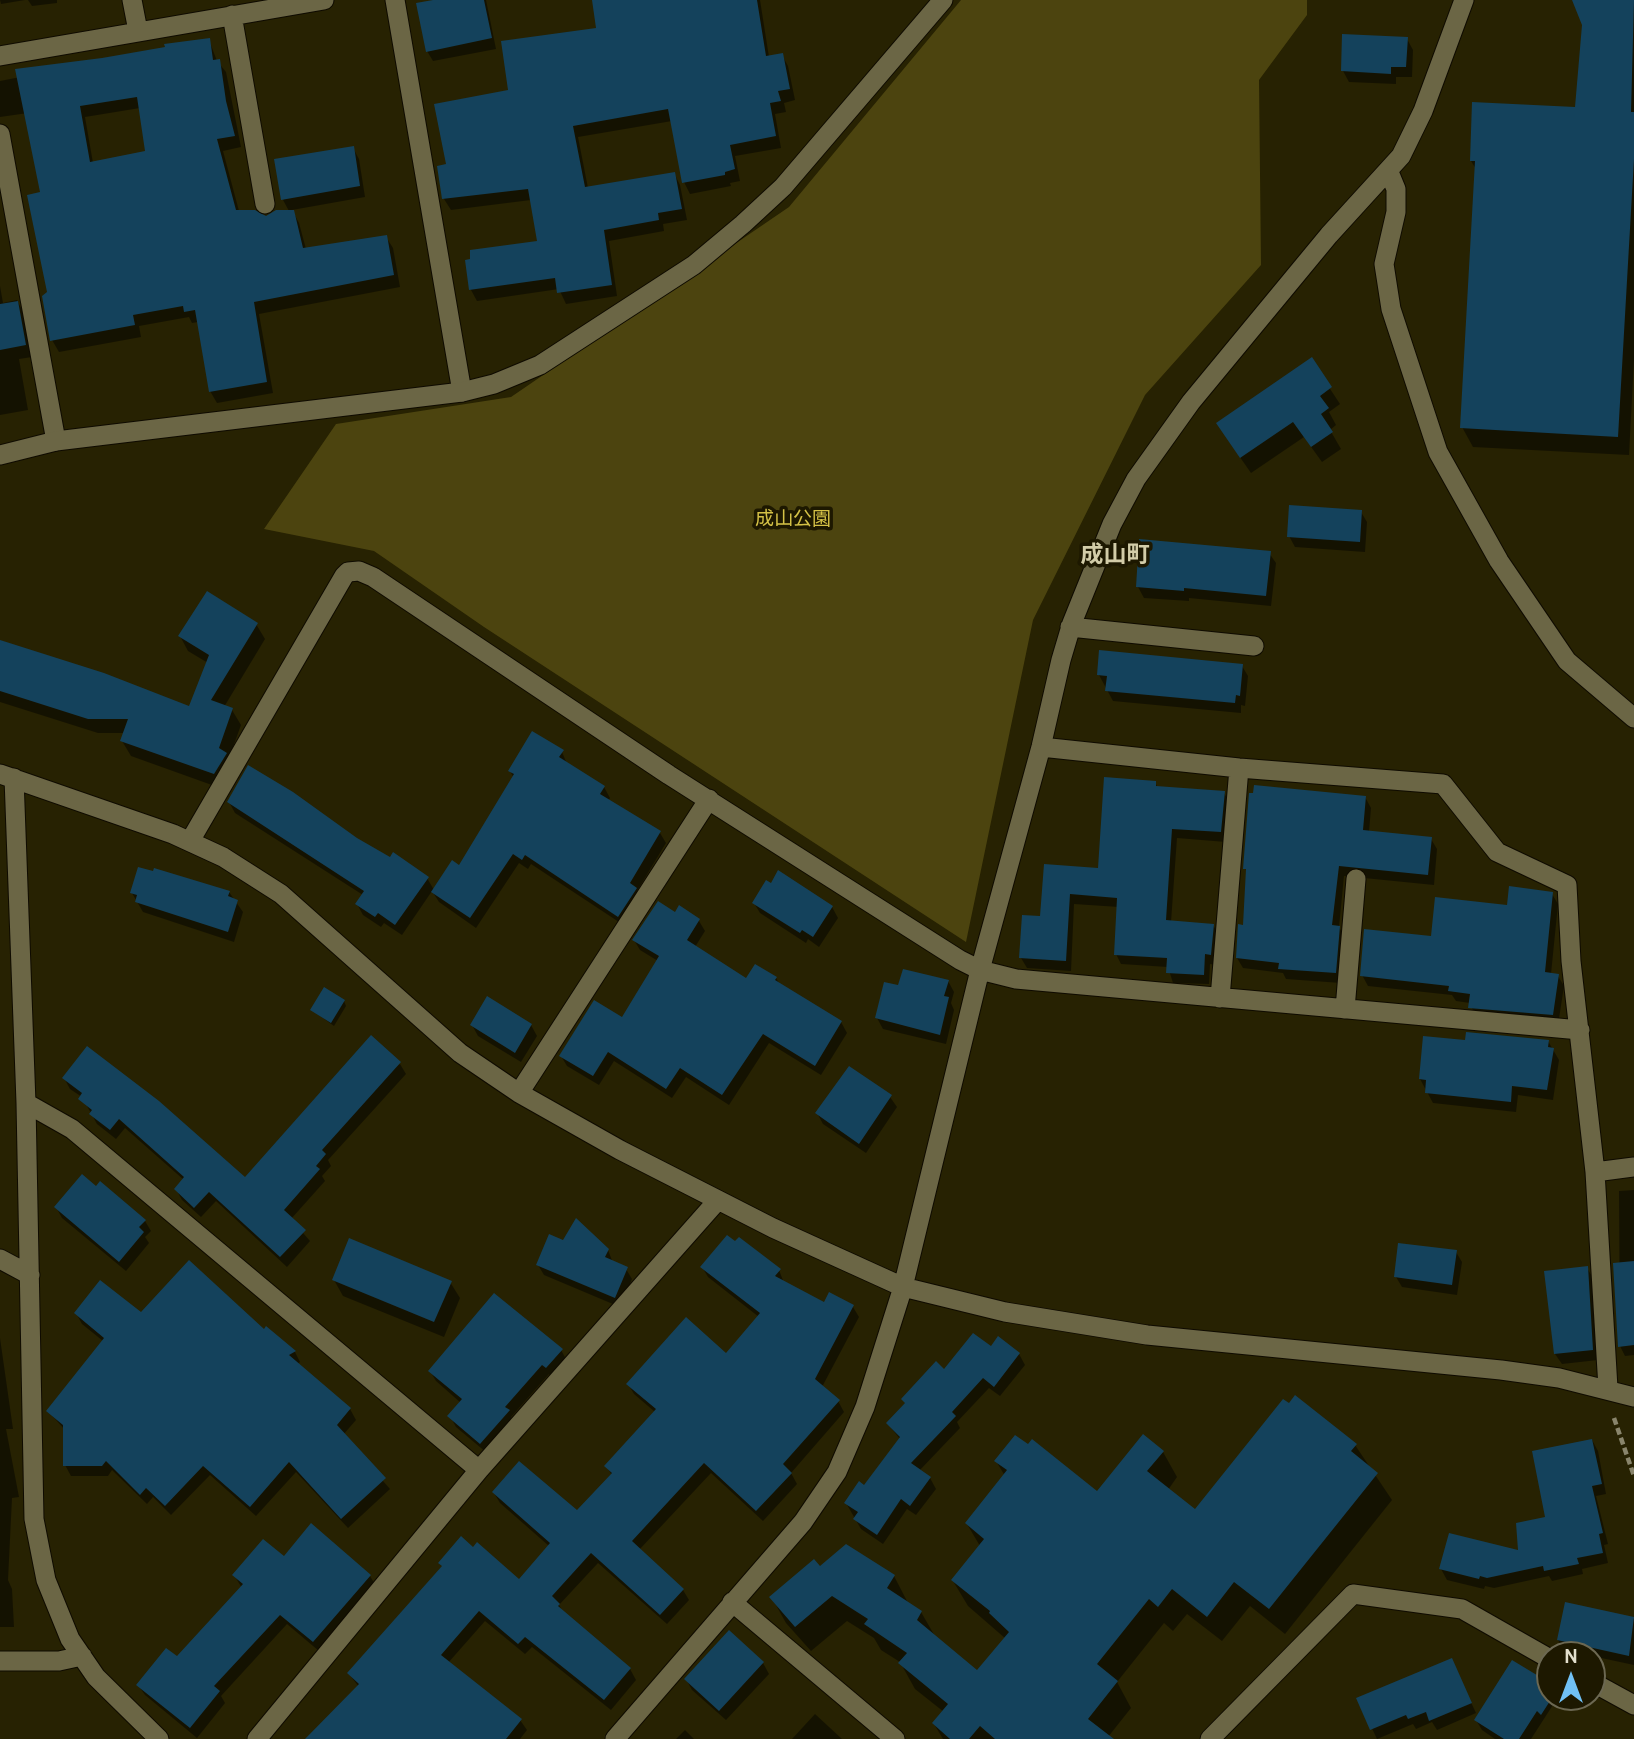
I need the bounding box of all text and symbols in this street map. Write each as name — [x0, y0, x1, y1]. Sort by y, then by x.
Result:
park label: 成山公園 — [755, 508, 831, 530]
district label: 成山町 — [1081, 541, 1149, 569]
north arrow — [1536, 1641, 1606, 1711]
text: N — [1564, 1645, 1578, 1668]

